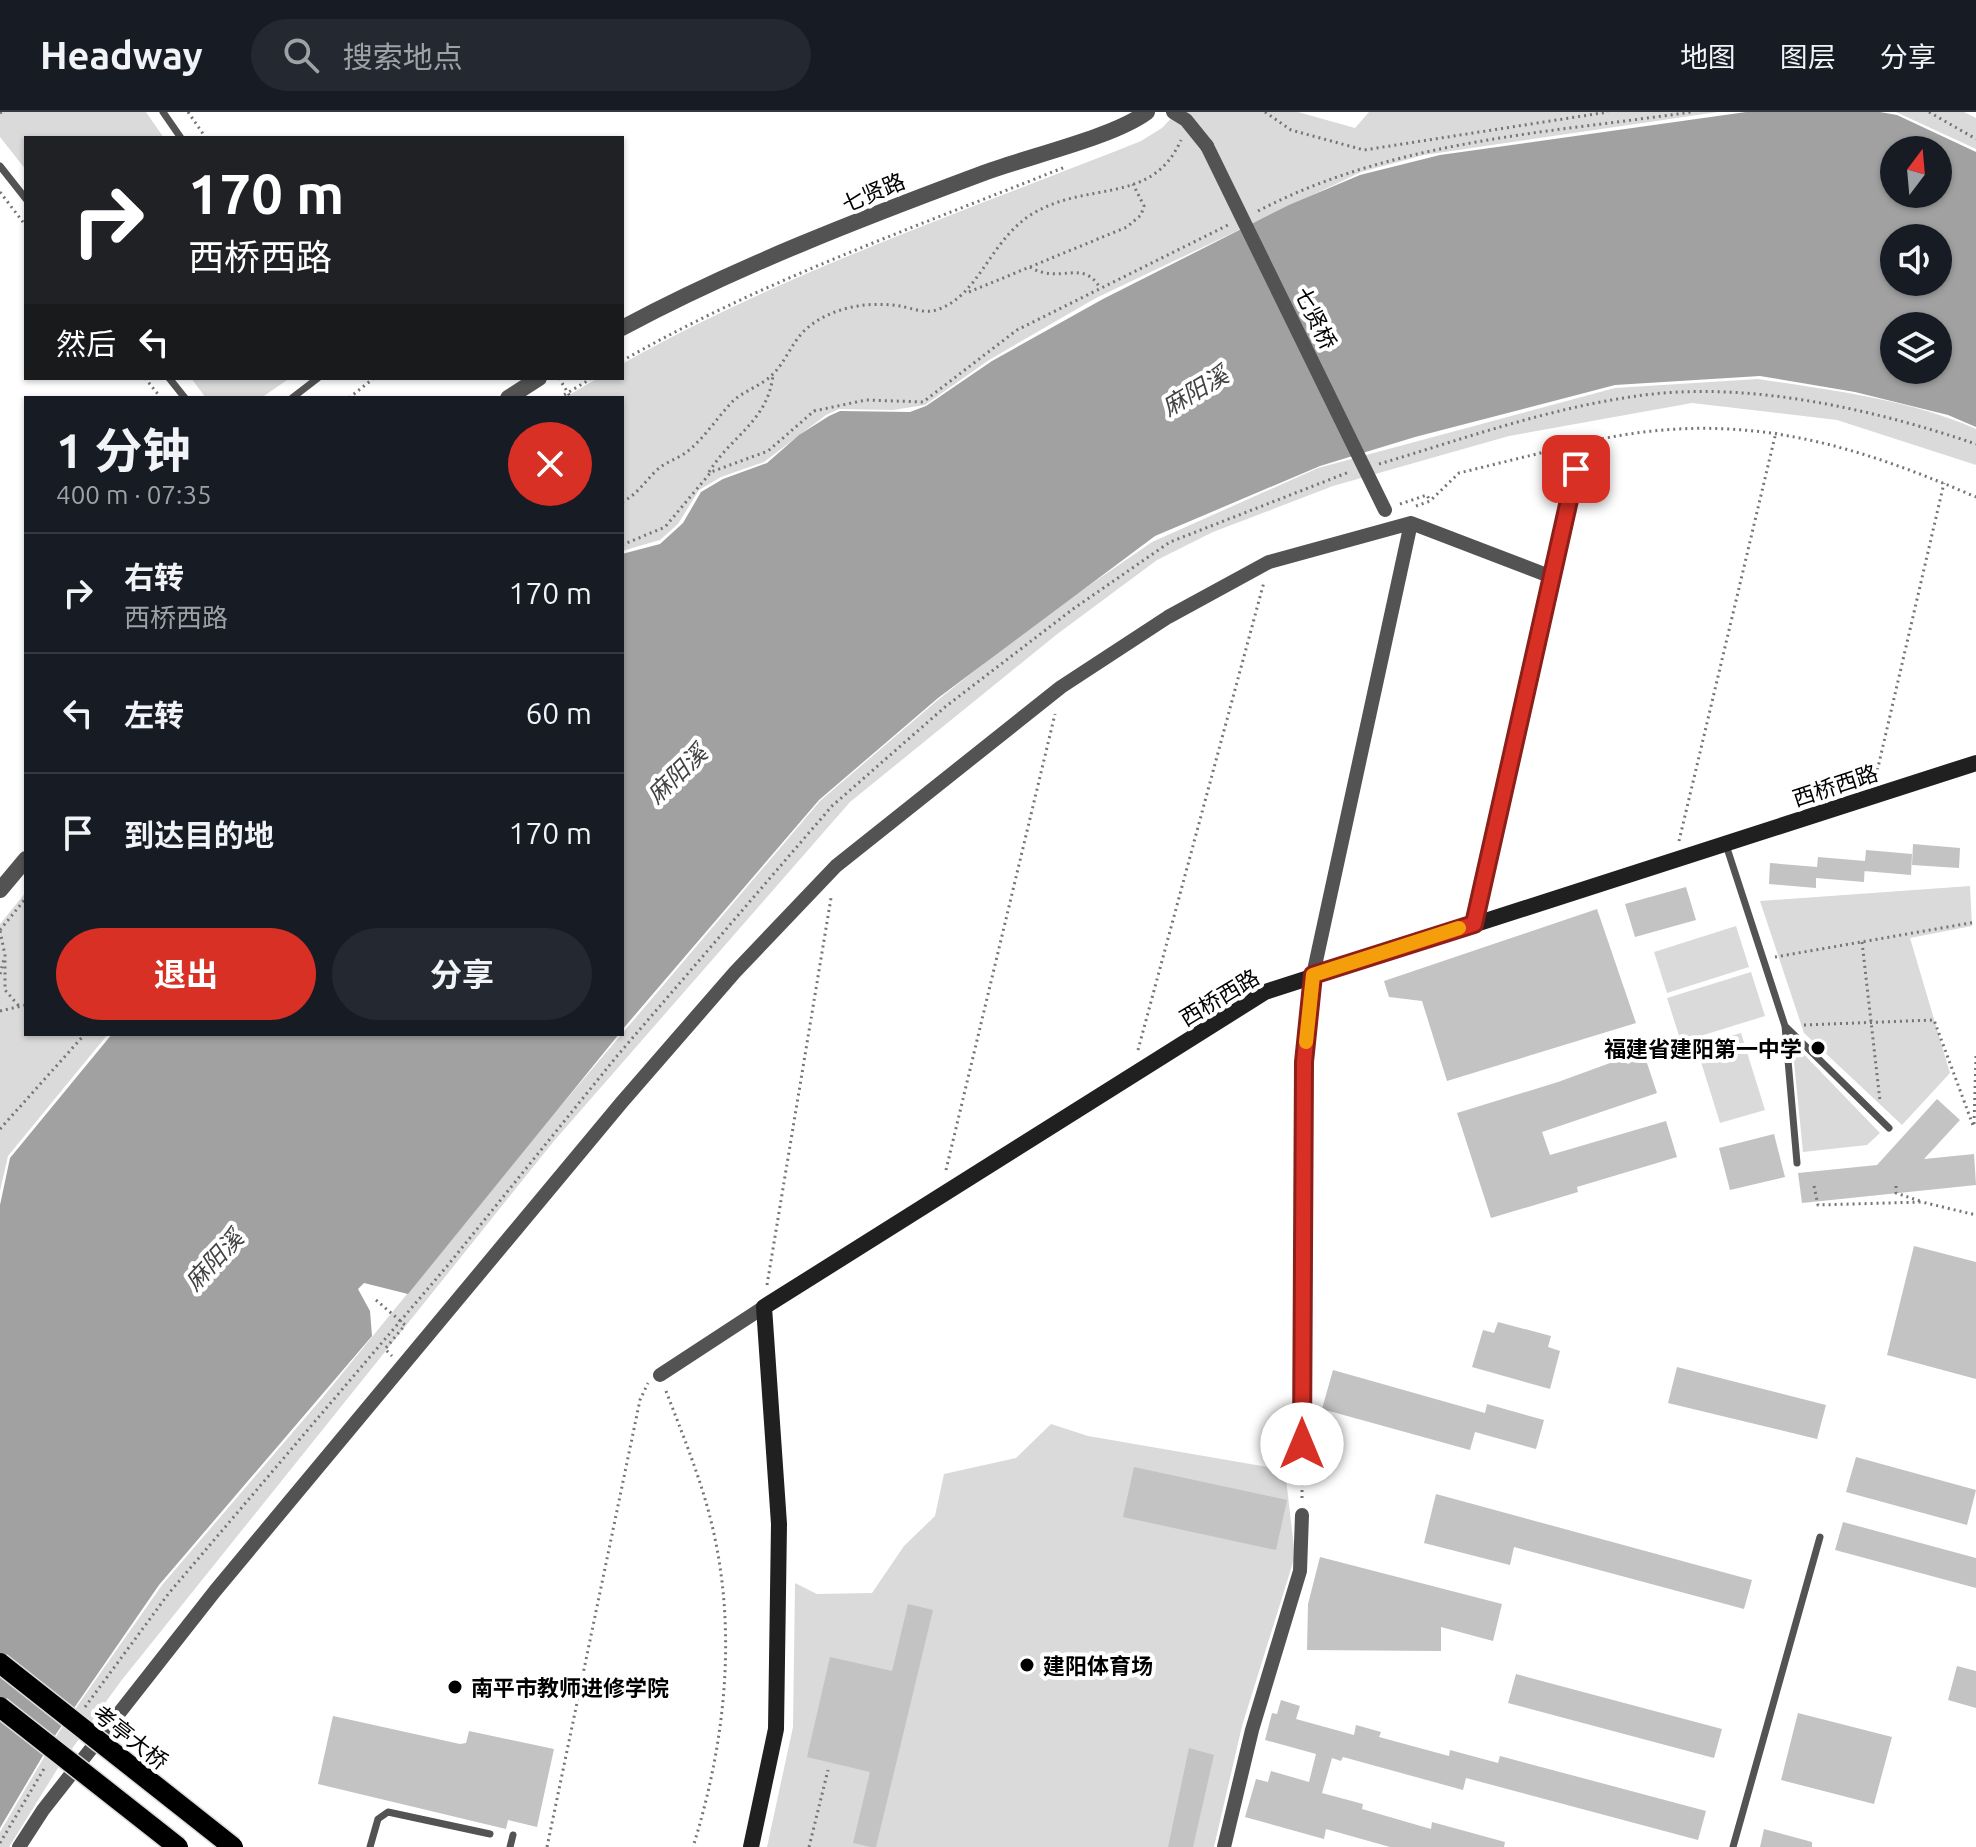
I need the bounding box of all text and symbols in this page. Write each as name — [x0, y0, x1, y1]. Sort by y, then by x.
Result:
search box — [251, 19, 811, 91]
icon: search — [279, 33, 323, 77]
text: Headway — [40, 34, 203, 76]
text: 搜索地点 — [343, 40, 463, 74]
text: 地图 — [1680, 41, 1736, 72]
text: 图层 — [1780, 41, 1836, 72]
text: 分享 — [1880, 41, 1936, 72]
north arrow — [1880, 136, 1952, 208]
map controls — [1880, 136, 1952, 384]
text: 170 m — [188, 162, 344, 225]
icon: right — [56, 168, 160, 272]
street label: 七贤路 — [838, 168, 908, 216]
button: sound — [1880, 224, 1952, 296]
text: 西桥西路 — [188, 236, 332, 277]
street label: 七贤桥 — [1290, 283, 1342, 353]
button: layers — [1880, 312, 1952, 384]
icon: left — [132, 320, 176, 364]
text: 然后 — [56, 327, 116, 361]
water label: 麻阳溪 — [1157, 359, 1235, 421]
button: close — [508, 422, 592, 506]
text: 1 分钟 — [56, 423, 190, 477]
pin — [1542, 435, 1610, 503]
icon: arrive — [1554, 447, 1598, 491]
text: 400 m · 07:35 — [56, 480, 212, 509]
text: 右转 — [124, 560, 184, 594]
icon: right — [56, 571, 100, 615]
text: 170 m — [508, 576, 592, 610]
text: 西桥西路 — [124, 603, 228, 632]
icon: left — [56, 691, 100, 735]
text: 60 m — [525, 696, 592, 730]
text: 左转 — [124, 698, 184, 732]
water label: 麻阳溪 — [642, 737, 714, 809]
street label: 西桥西路 — [1789, 760, 1881, 810]
icon: arrive — [56, 811, 100, 855]
text: 170 m — [508, 816, 592, 850]
text: 到达目的地 — [124, 818, 274, 852]
button: 退出 — [56, 928, 316, 1020]
button: 分享 — [332, 928, 592, 1020]
street label: 西桥西路 — [1175, 964, 1263, 1030]
place label: 福建省建阳第一中学 — [1604, 1036, 1802, 1061]
marker: 福建省建阳第一中学 — [1809, 1039, 1827, 1057]
water label: 麻阳溪 — [180, 1222, 250, 1296]
position arrow — [1260, 1402, 1344, 1486]
place label: 建阳体育场 — [1043, 1653, 1153, 1678]
marker: 建阳体育场 — [1018, 1656, 1036, 1674]
place label: 南平市教师进修学院 — [471, 1675, 669, 1700]
marker: 南平市教师进修学院 — [446, 1678, 464, 1696]
street label: 考亭大桥 — [89, 1700, 173, 1774]

